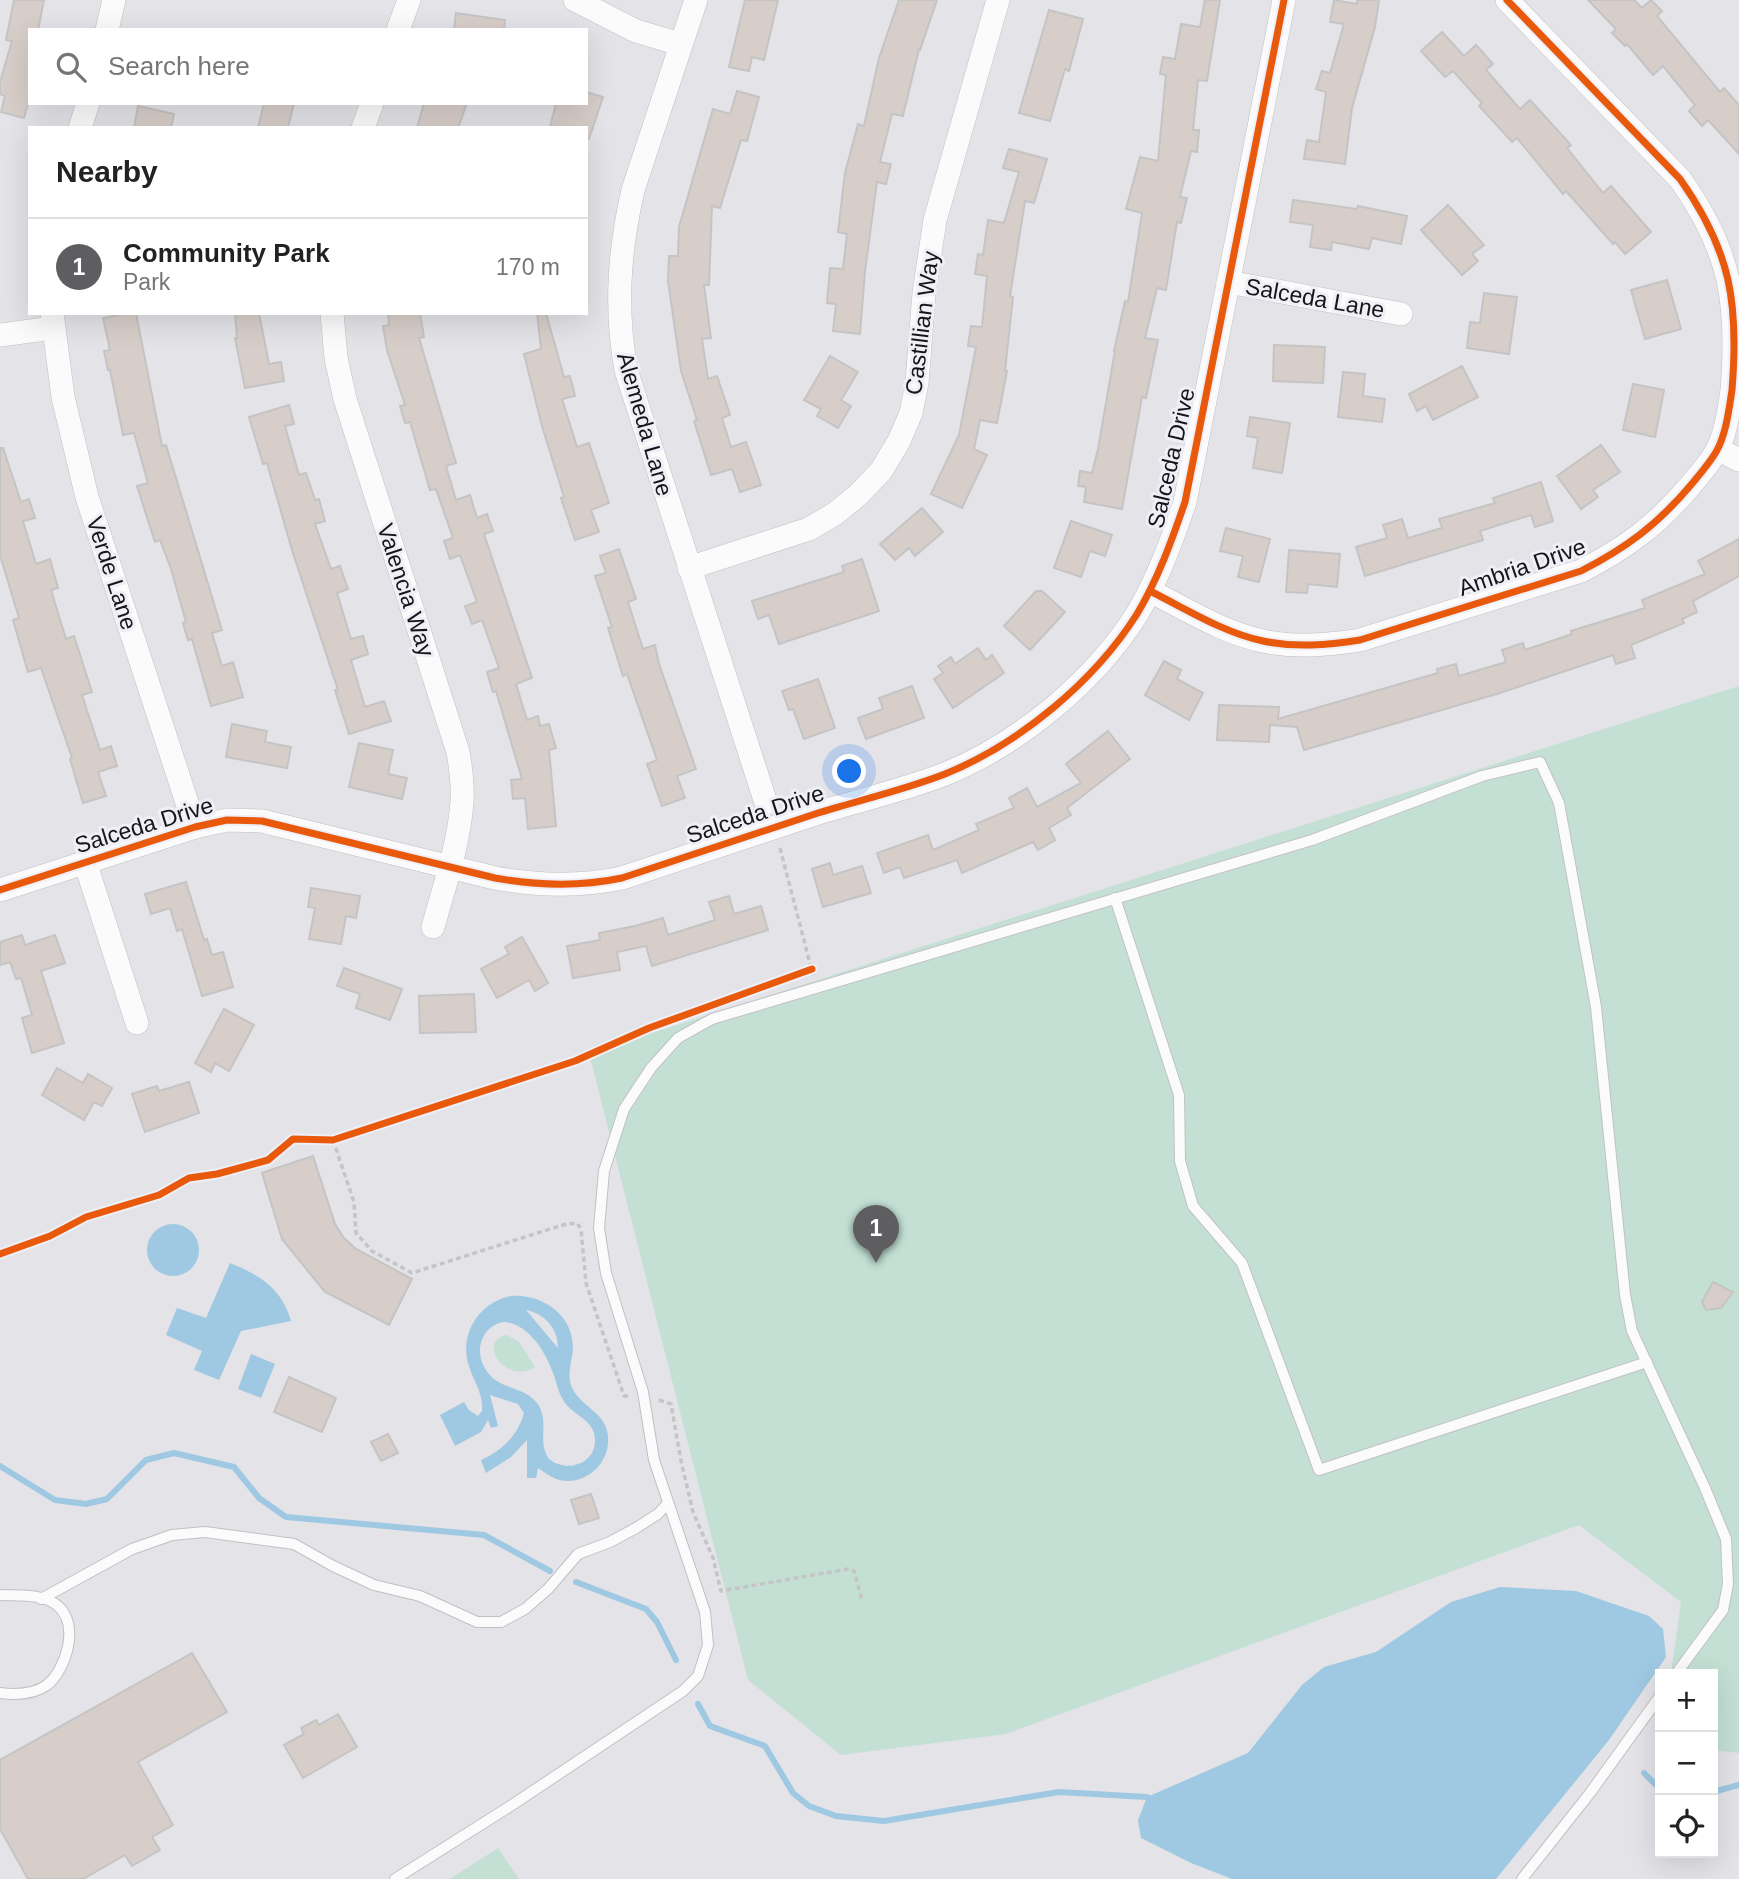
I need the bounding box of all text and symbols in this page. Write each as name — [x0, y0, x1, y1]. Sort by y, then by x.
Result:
search box — [28, 28, 588, 105]
icon: search — [52, 48, 90, 86]
text: Search here — [108, 51, 250, 81]
text: Nearby — [56, 155, 158, 188]
text: Community Park — [123, 238, 330, 268]
street label: Castillian Way — [900, 249, 944, 396]
text: 1 — [73, 254, 85, 280]
text: 170 m — [496, 254, 560, 280]
text: Park — [123, 269, 170, 295]
street label: Salceda Lane — [1243, 273, 1387, 323]
street label: Alemeda Lane — [612, 349, 678, 499]
street label: Salceda Drive — [1142, 385, 1200, 531]
street label: Verde Lane — [81, 513, 143, 633]
street label: Valencia Way — [372, 520, 440, 660]
street label: Ambria Drive — [1455, 533, 1589, 601]
your location — [832, 754, 866, 788]
street label: Salceda Drive — [683, 780, 827, 848]
street label: Salceda Drive — [72, 792, 216, 858]
pin: 1 — [853, 1205, 899, 1263]
map controls — [1655, 1669, 1718, 1858]
button: + — [1655, 1669, 1718, 1732]
button: − — [1655, 1732, 1718, 1795]
button: locate — [1655, 1795, 1718, 1858]

